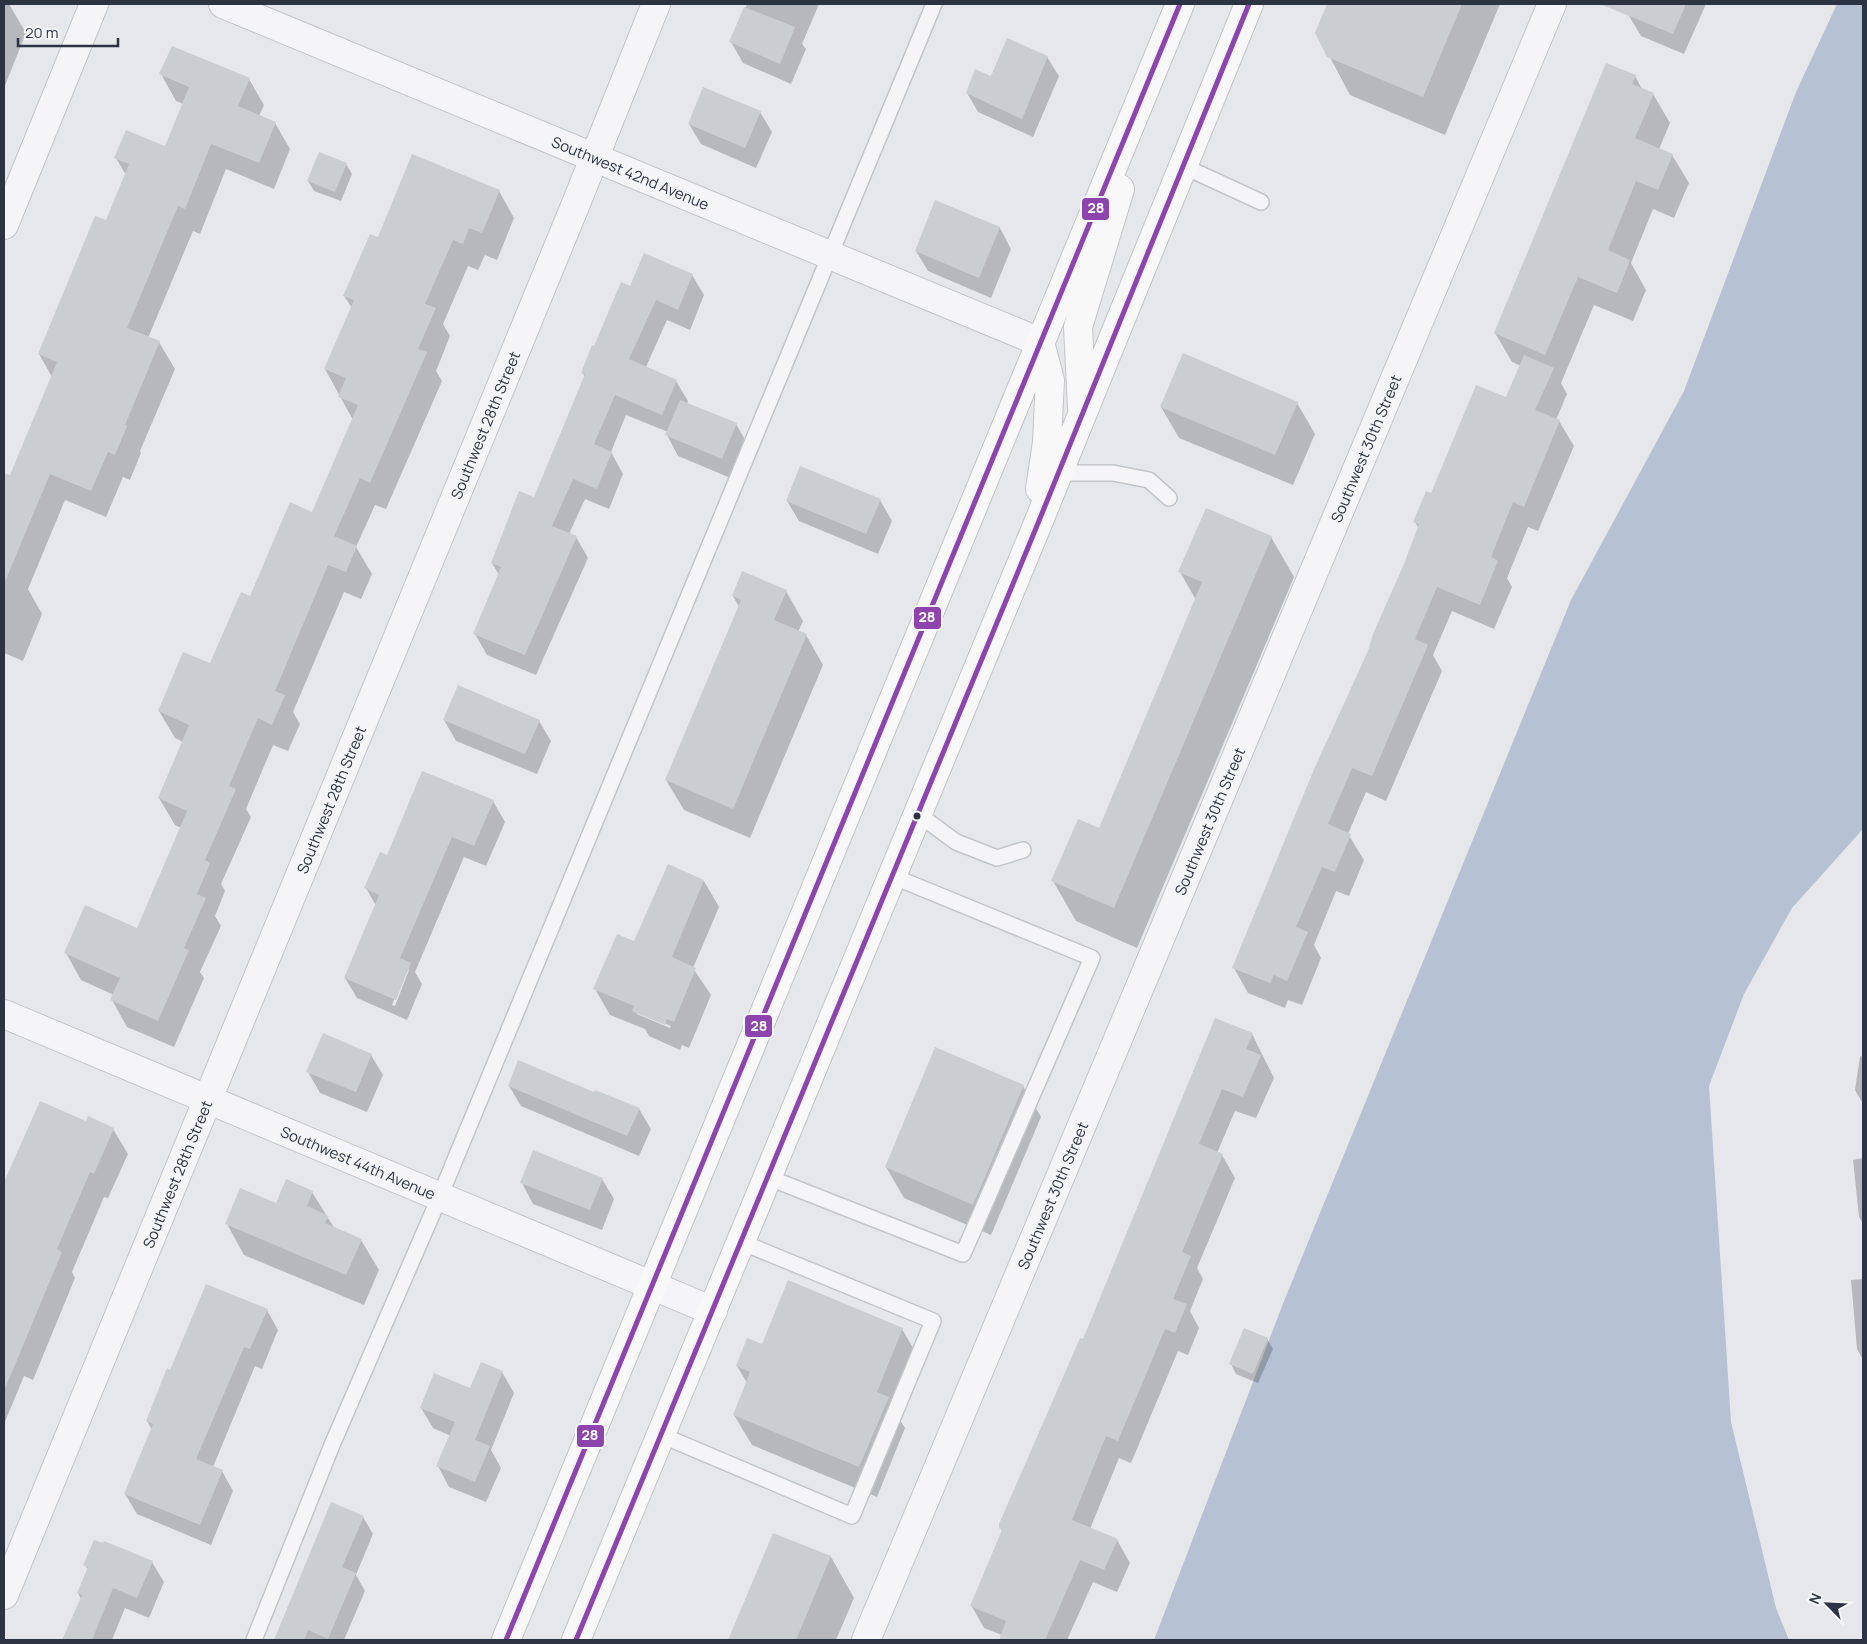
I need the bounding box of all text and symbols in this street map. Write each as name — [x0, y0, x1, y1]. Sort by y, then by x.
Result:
scale bar — [18, 15, 118, 47]
text: 20 m — [25, 22, 58, 43]
street label: Southwest 42nd Avenue — [549, 131, 713, 215]
line badge: 28 — [1081, 197, 1110, 221]
text: 28 — [1088, 198, 1104, 217]
street label: Southwest 28th Street — [445, 348, 525, 502]
street label: Southwest 30th Street — [1325, 371, 1406, 526]
line badge: 28 — [913, 606, 942, 630]
text: 28 — [919, 607, 935, 626]
street label: Southwest 28th Street — [291, 722, 371, 877]
street label: Southwest 30th Street — [1169, 744, 1250, 898]
unlabelled marker — [912, 811, 922, 821]
line badge: 28 — [744, 1014, 773, 1038]
text: 28 — [751, 1016, 767, 1035]
street label: Southwest 28th Street — [137, 1097, 217, 1251]
street label: Southwest 30th Street — [1012, 1118, 1093, 1273]
street label: Southwest 44th Avenue — [278, 1121, 439, 1204]
line badge: 28 — [576, 1424, 605, 1448]
text: 28 — [582, 1425, 598, 1444]
north arrow — [1802, 1579, 1852, 1629]
text: N — [1804, 1590, 1825, 1607]

